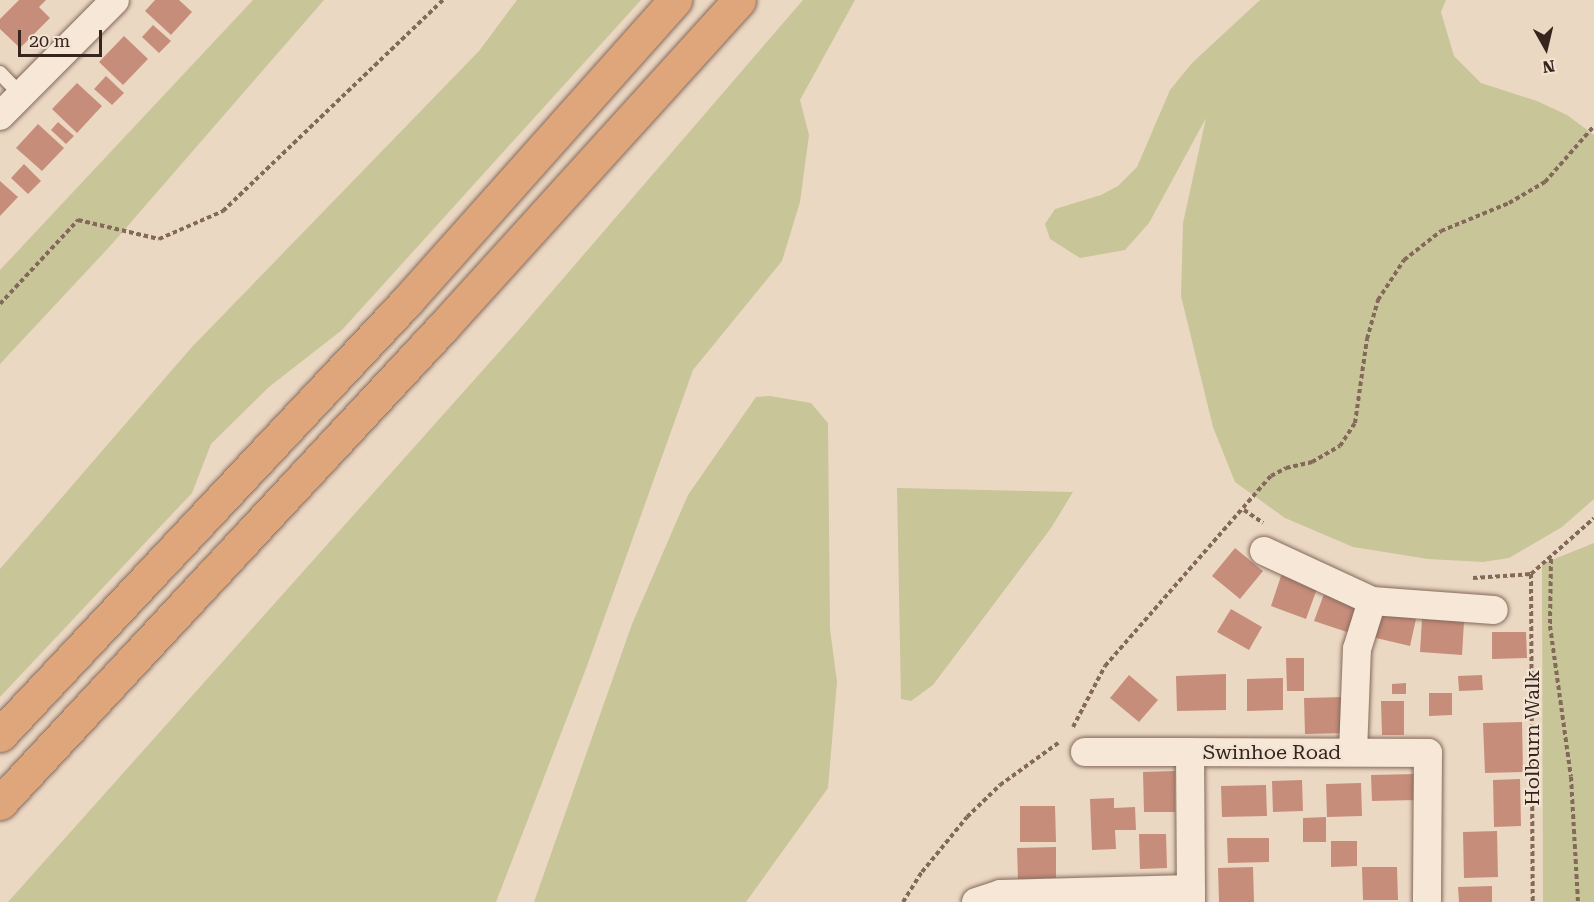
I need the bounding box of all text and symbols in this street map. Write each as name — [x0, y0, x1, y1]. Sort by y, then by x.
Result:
scale bar — [21, 18, 105, 56]
north arrow — [1516, 18, 1576, 78]
text: 20 m — [29, 30, 70, 51]
text: N — [1541, 56, 1556, 77]
street label: Holburn Walk — [1520, 670, 1544, 806]
street label: Swinhoe Road — [1203, 740, 1341, 764]

